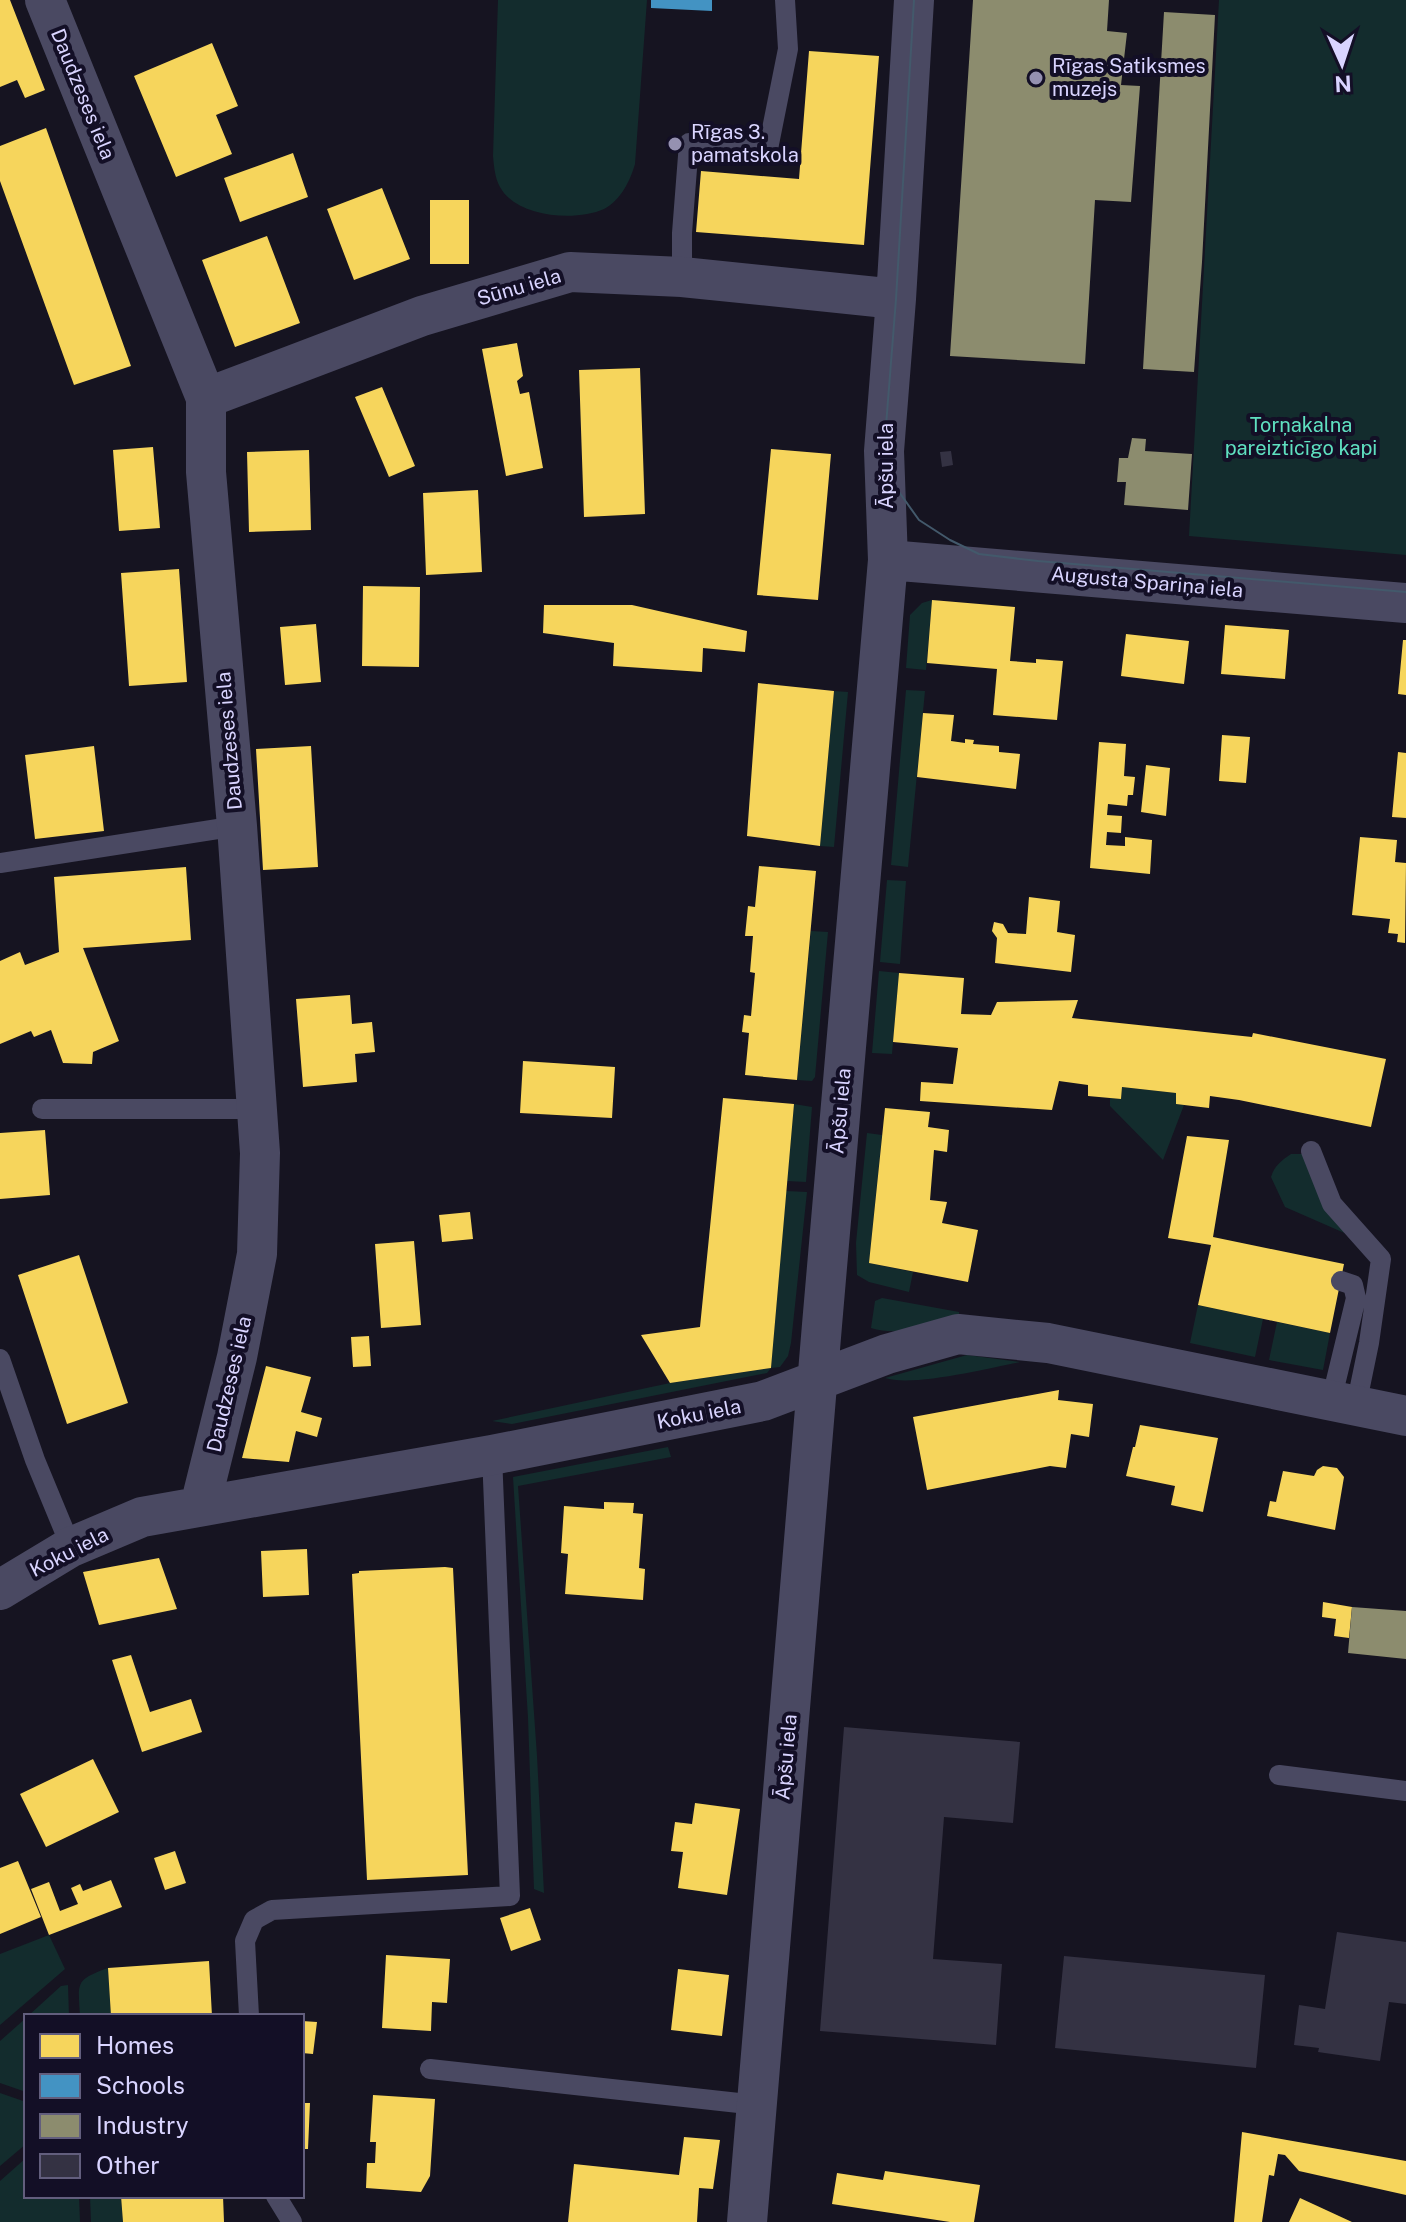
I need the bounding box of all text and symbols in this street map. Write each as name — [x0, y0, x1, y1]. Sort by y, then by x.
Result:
north arrow — [1302, 24, 1382, 104]
street label: Daudzeses iela — [46, 25, 120, 163]
place label: Rīgas Satiksmes muzejs — [1052, 54, 1206, 101]
marker: Rīgas Satiksmes muzejs — [1027, 69, 1045, 87]
text: N — [1334, 71, 1352, 97]
place label: Rīgas 3. pamatskola — [691, 120, 799, 167]
marker: Rīgas 3. pamatskola — [666, 135, 684, 153]
street label: Sūnu iela — [474, 264, 564, 310]
park label: Torņakalna pareizticīgo kapi — [1225, 413, 1377, 460]
street label: Āpšu iela — [874, 423, 898, 509]
street label: Augusta Spariņa iela — [1050, 562, 1244, 602]
street label: Daudzeses iela — [211, 671, 247, 811]
street label: Āpšu iela — [824, 1067, 856, 1155]
street label: Daudzeses iela — [202, 1314, 256, 1454]
street label: Koku iela — [655, 1394, 743, 1434]
street label: Koku iela — [26, 1522, 112, 1582]
street label: Āpšu iela — [770, 1713, 802, 1801]
legend — [24, 2014, 304, 2198]
text: Homes — [96, 2031, 174, 2059]
text: Schools — [96, 2071, 185, 2099]
text: Industry — [96, 2111, 189, 2139]
text: Other — [96, 2151, 160, 2179]

